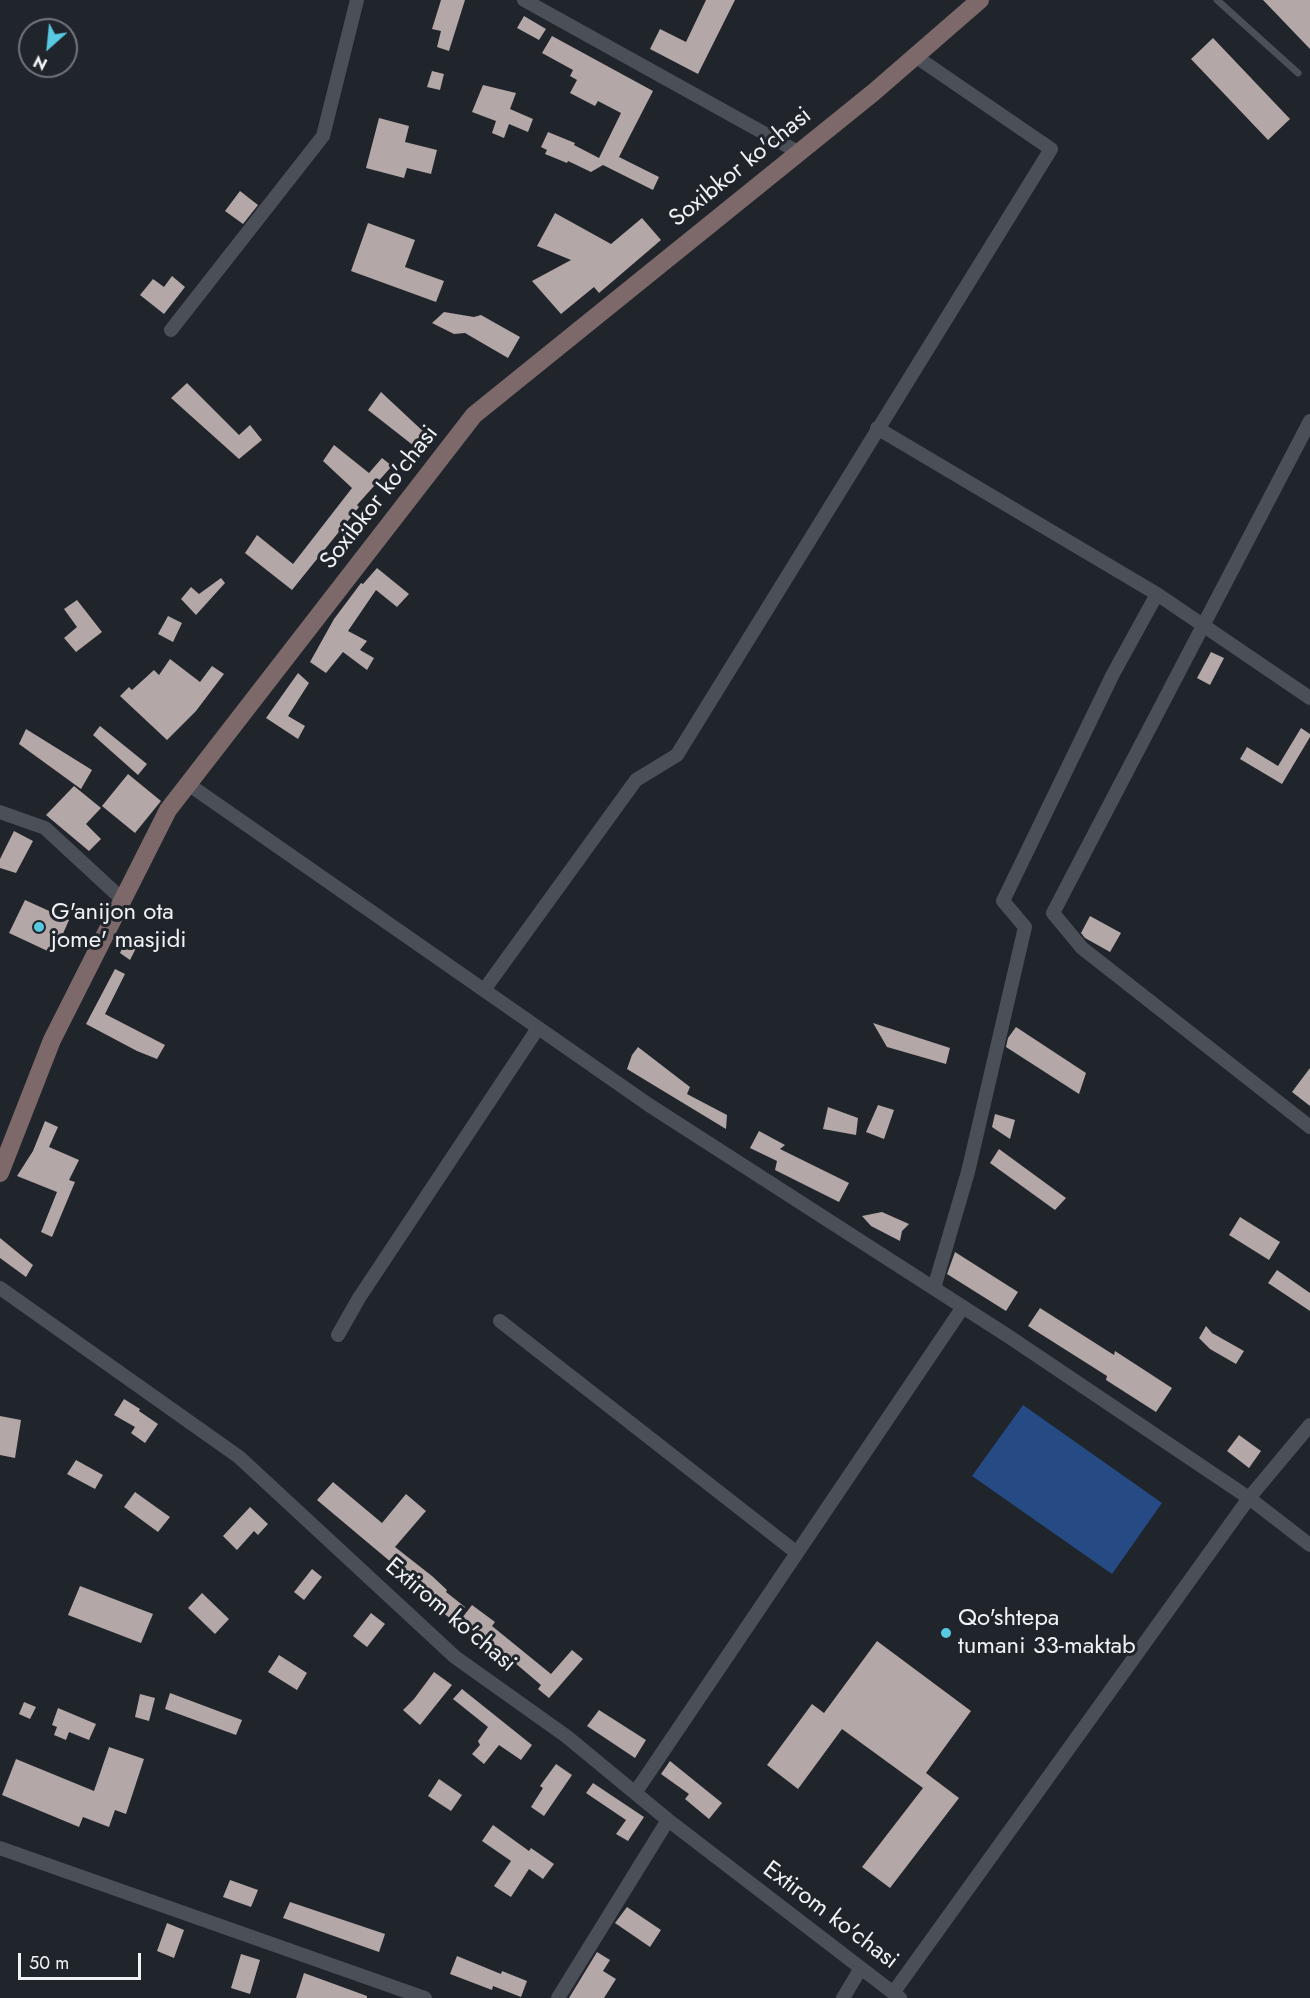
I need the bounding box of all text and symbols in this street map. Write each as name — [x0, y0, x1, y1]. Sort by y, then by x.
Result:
north arrow — [18, 18, 78, 78]
text: N — [30, 50, 51, 76]
street label: Soxibkor ko'chasi — [664, 102, 818, 234]
street label: Soxibkor ko'chasi — [315, 420, 445, 576]
place label: G'anijon ota jome' masjidi — [51, 899, 187, 955]
marker: G'anijon ota jome' masjidi — [32, 920, 46, 934]
street label: Extirom ko'chasi — [379, 1553, 521, 1679]
place label: Qo'shtepa tumani 33-maktab — [958, 1605, 1136, 1661]
marker: Qo'shtepa tumani 33-maktab — [939, 1626, 953, 1640]
street label: Extirom ko'chasi — [757, 1856, 903, 1976]
scale bar — [21, 1941, 144, 1979]
text: 50 m — [29, 1950, 69, 1976]

